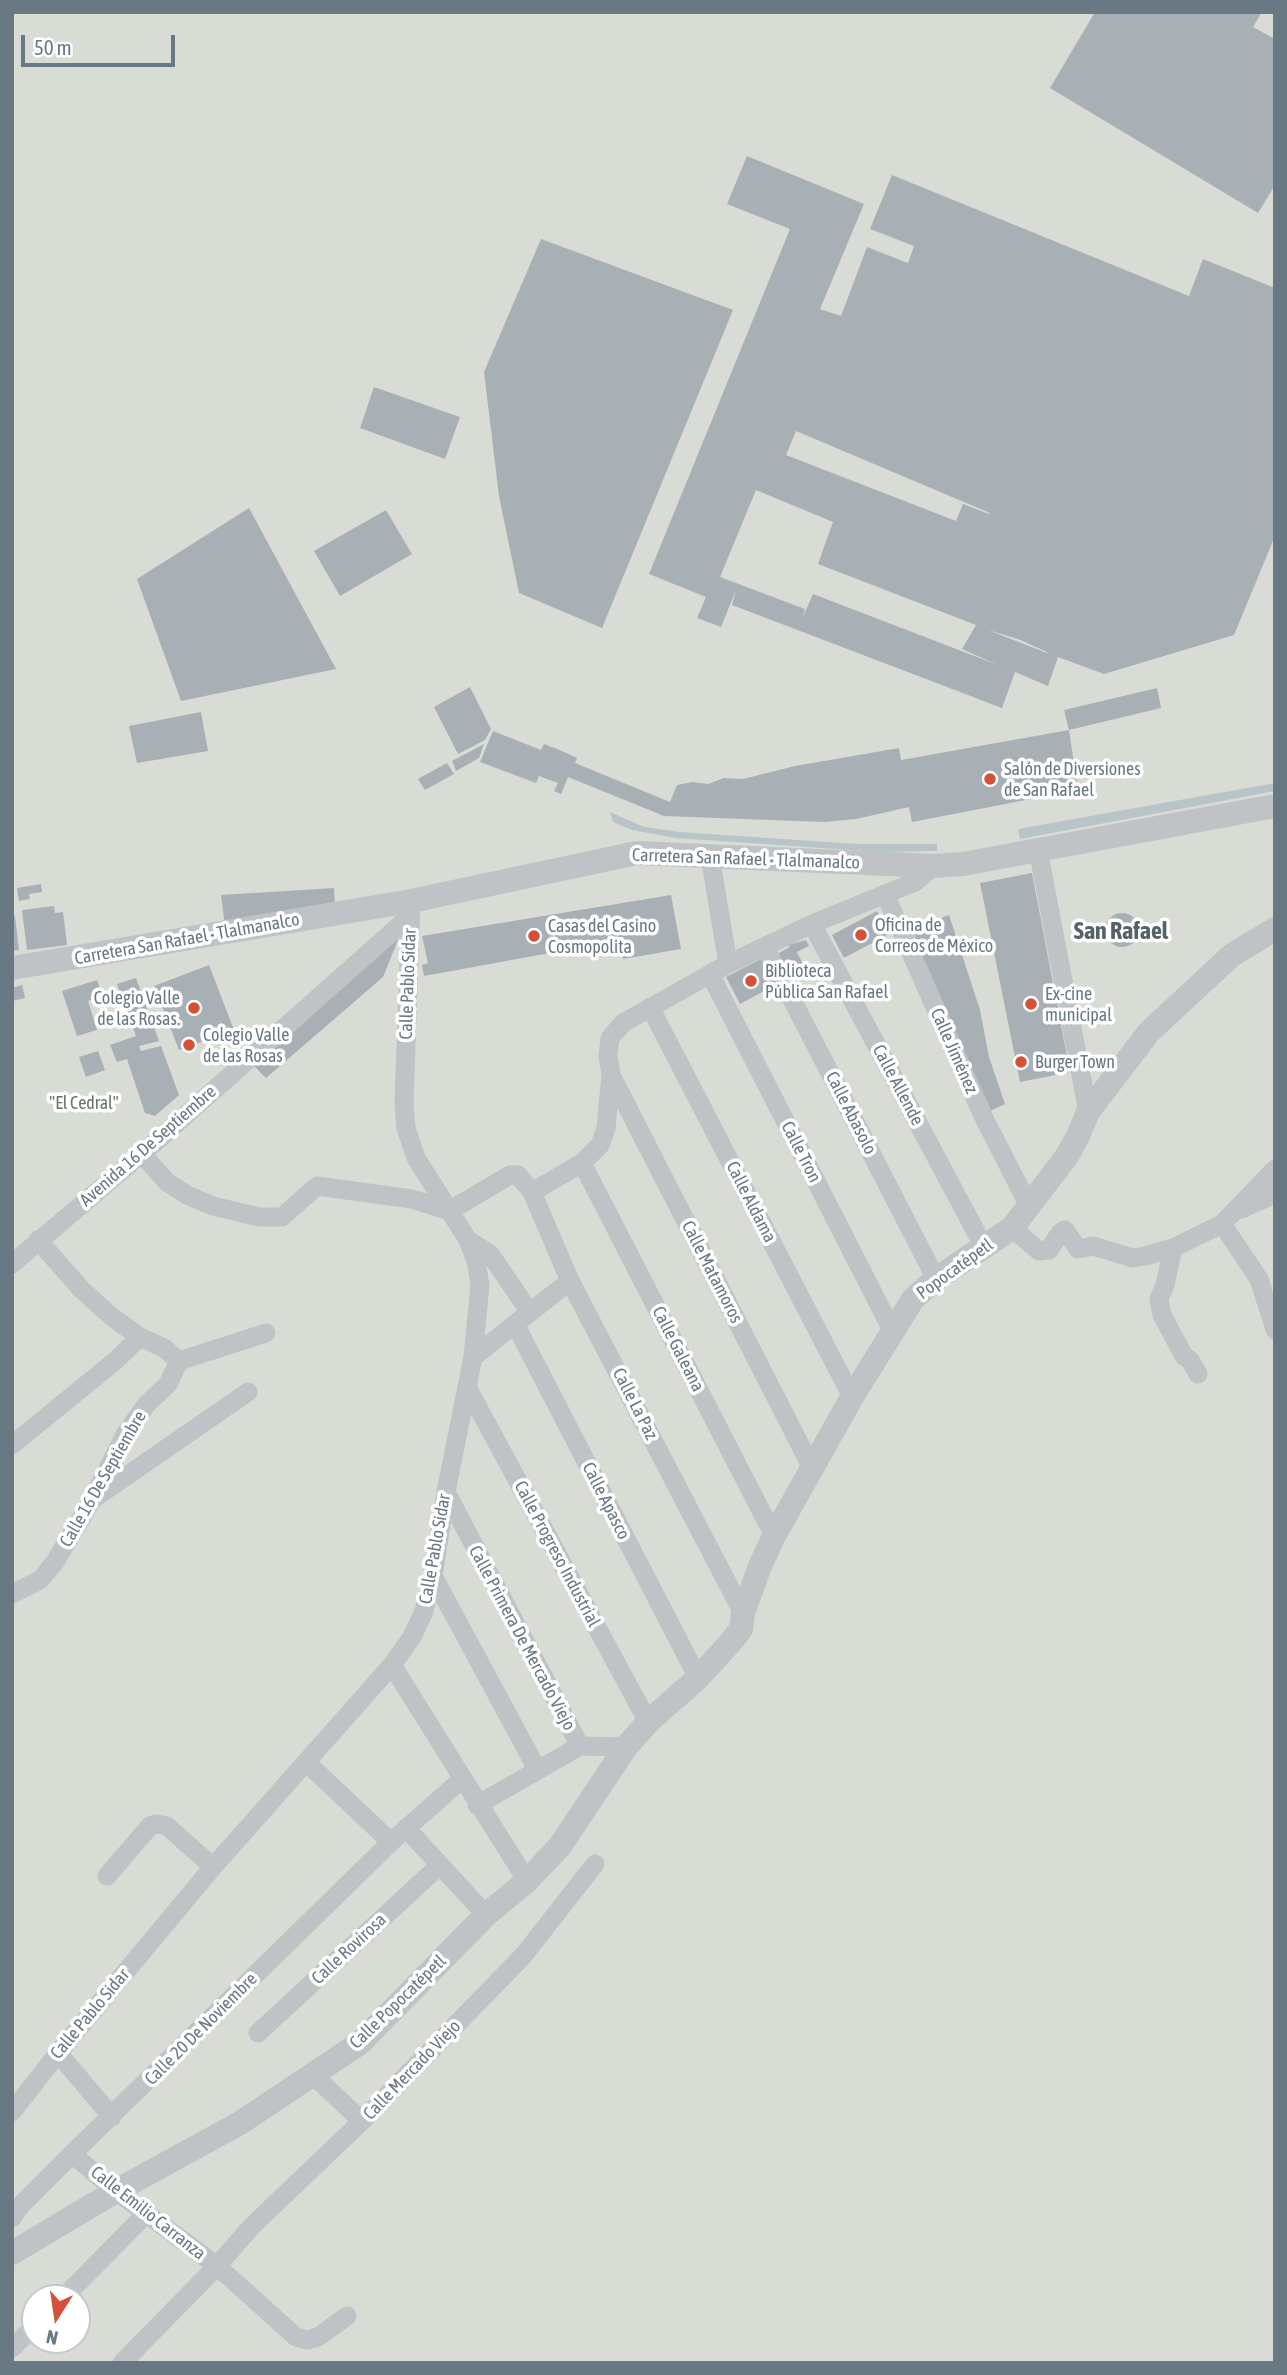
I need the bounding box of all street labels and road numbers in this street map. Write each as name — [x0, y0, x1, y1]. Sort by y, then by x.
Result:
street label: Carretera San Rafael - Tlalmanalco — [632, 844, 860, 874]
street label: Carretera San Rafael - Tlalmanalco — [73, 909, 301, 969]
street label: Calle Pablo Sidar — [395, 928, 421, 1040]
street label: Calle Jiménez — [926, 1005, 982, 1097]
street label: Calle Allende — [868, 1041, 928, 1129]
street label: Calle Abasolo — [821, 1068, 881, 1158]
street label: Avenida 16 De Septiembre — [76, 1081, 220, 1211]
street label: Calle Tron — [776, 1118, 826, 1186]
street label: Calle Aldama — [721, 1158, 781, 1246]
street label: Calle Matamoros — [677, 1217, 747, 1327]
street label: Popocatépetl — [913, 1234, 997, 1304]
street label: Calle Galeana — [647, 1303, 709, 1395]
street label: Calle La Paz — [608, 1365, 662, 1443]
street label: Calle 16 De Septiembre — [55, 1407, 151, 1551]
street label: Calle Apasco — [577, 1459, 635, 1543]
street label: Calle Progreso Industrial — [509, 1477, 605, 1631]
street label: Calle Pablo Sidar — [415, 1492, 455, 1606]
street label: Calle Primera De Mercado Viejo — [464, 1542, 580, 1734]
street label: Calle Rovirosa — [307, 1909, 391, 1989]
street label: Calle Popocatépetl — [345, 1951, 451, 2053]
street label: Calle Pablo Sidar — [46, 1964, 134, 2064]
street label: Calle 20 De Noviembre — [140, 1968, 262, 2090]
street label: Calle Mercado Viejo — [359, 2016, 465, 2124]
street label: Calle Emilio Carranza — [86, 2161, 210, 2265]

